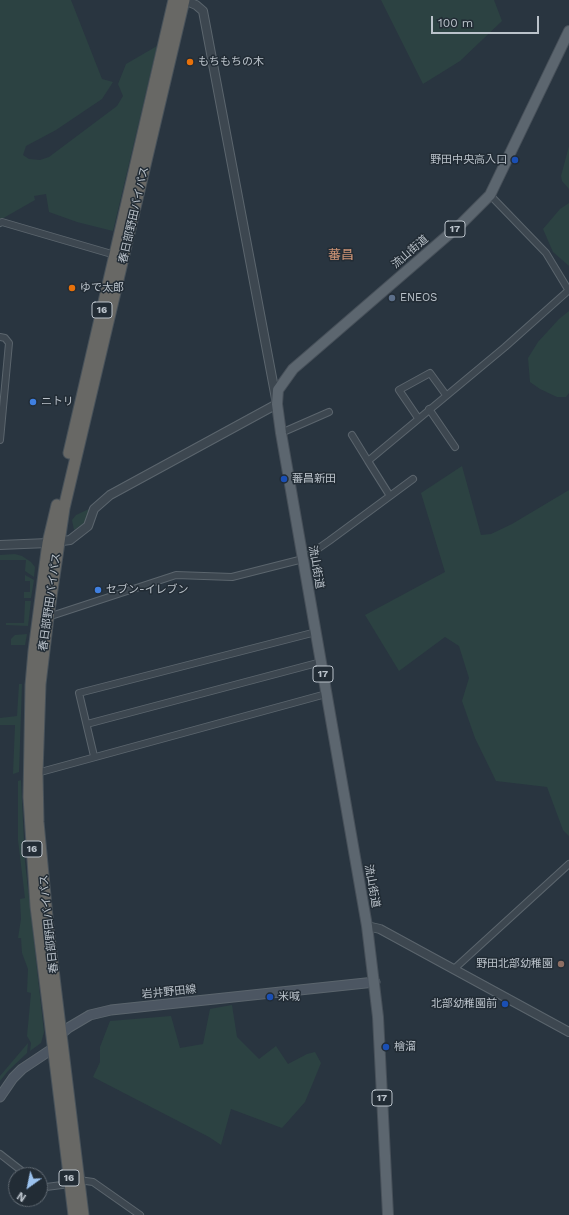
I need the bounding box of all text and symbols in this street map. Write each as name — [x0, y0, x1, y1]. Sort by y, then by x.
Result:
scale bar — [433, 8, 541, 34]
text: 100 m — [438, 16, 473, 30]
place label: もちもちの木 — [198, 55, 264, 69]
marker: もちもちの木 — [185, 57, 195, 67]
place label: 野田中央高入口 — [430, 153, 507, 167]
marker: 野田中央高入口 — [510, 155, 520, 165]
street label: 春日部野田バイパス — [116, 165, 152, 265]
road number: 17 — [445, 221, 465, 237]
street label: 流山街道 — [389, 233, 431, 271]
district label: 蕃昌 — [328, 247, 354, 263]
place label: ゆで太郎 — [80, 281, 124, 295]
marker: ゆで太郎 — [67, 283, 77, 293]
place label: ENEOS — [400, 291, 437, 305]
marker: ENEOS — [387, 293, 397, 303]
road number: 16 — [92, 302, 112, 318]
place label: ニトリ — [41, 395, 74, 409]
marker: ニトリ — [28, 397, 38, 407]
place label: 蕃昌新田 — [292, 472, 336, 486]
marker: 蕃昌新田 — [279, 474, 289, 484]
street label: 流山街道 — [306, 544, 326, 590]
street label: 春日部野田バイパス — [37, 552, 63, 652]
place label: セブン-イレブン — [106, 583, 189, 597]
marker: セブン-イレブン — [93, 585, 103, 595]
road number: 17 — [313, 666, 333, 682]
road number: 16 — [22, 841, 42, 857]
street label: 流山街道 — [362, 863, 382, 909]
street label: 春日部野田バイパス — [37, 874, 61, 974]
place label: 野田北部幼稚園 — [476, 957, 553, 971]
marker: 野田北部幼稚園 — [556, 959, 566, 969]
street label: 岩井野田線 — [141, 983, 197, 1001]
place label: 米喊 — [278, 990, 300, 1004]
marker: 米喊 — [265, 992, 275, 1002]
place label: 北部幼稚園前 — [431, 997, 497, 1011]
marker: 北部幼稚園前 — [500, 999, 510, 1009]
place label: 檜溜 — [394, 1040, 416, 1054]
marker: 檜溜 — [381, 1042, 391, 1052]
road number: 17 — [372, 1090, 392, 1106]
north arrow — [8, 1167, 48, 1207]
road number: 16 — [59, 1170, 79, 1186]
text: N — [15, 1189, 29, 1204]

